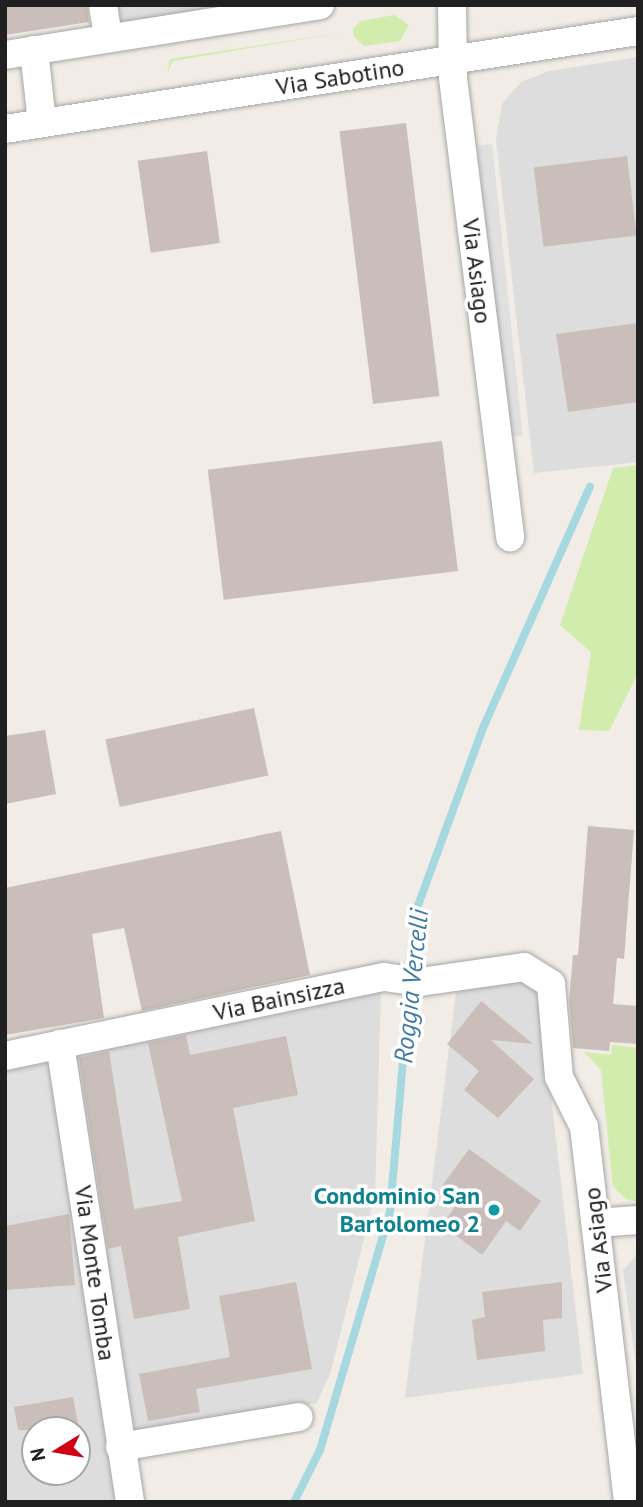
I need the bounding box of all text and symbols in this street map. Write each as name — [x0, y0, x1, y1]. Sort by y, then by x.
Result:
street label: Via Sabotino — [274, 53, 406, 101]
street label: Via Asiago — [456, 216, 498, 326]
water label: Roggia Vercelli — [387, 907, 435, 1065]
street label: Via Bainsizza — [211, 971, 347, 1027]
place label: Condominio San Bartolomeo 2 — [314, 1182, 480, 1238]
street label: Via Monte Tomba — [68, 1183, 122, 1363]
street label: Via Asiago — [577, 1185, 619, 1295]
marker: Condominio San Bartolomeo 2 — [486, 1202, 502, 1218]
north arrow — [21, 1416, 91, 1486]
text: N — [24, 1446, 50, 1463]

